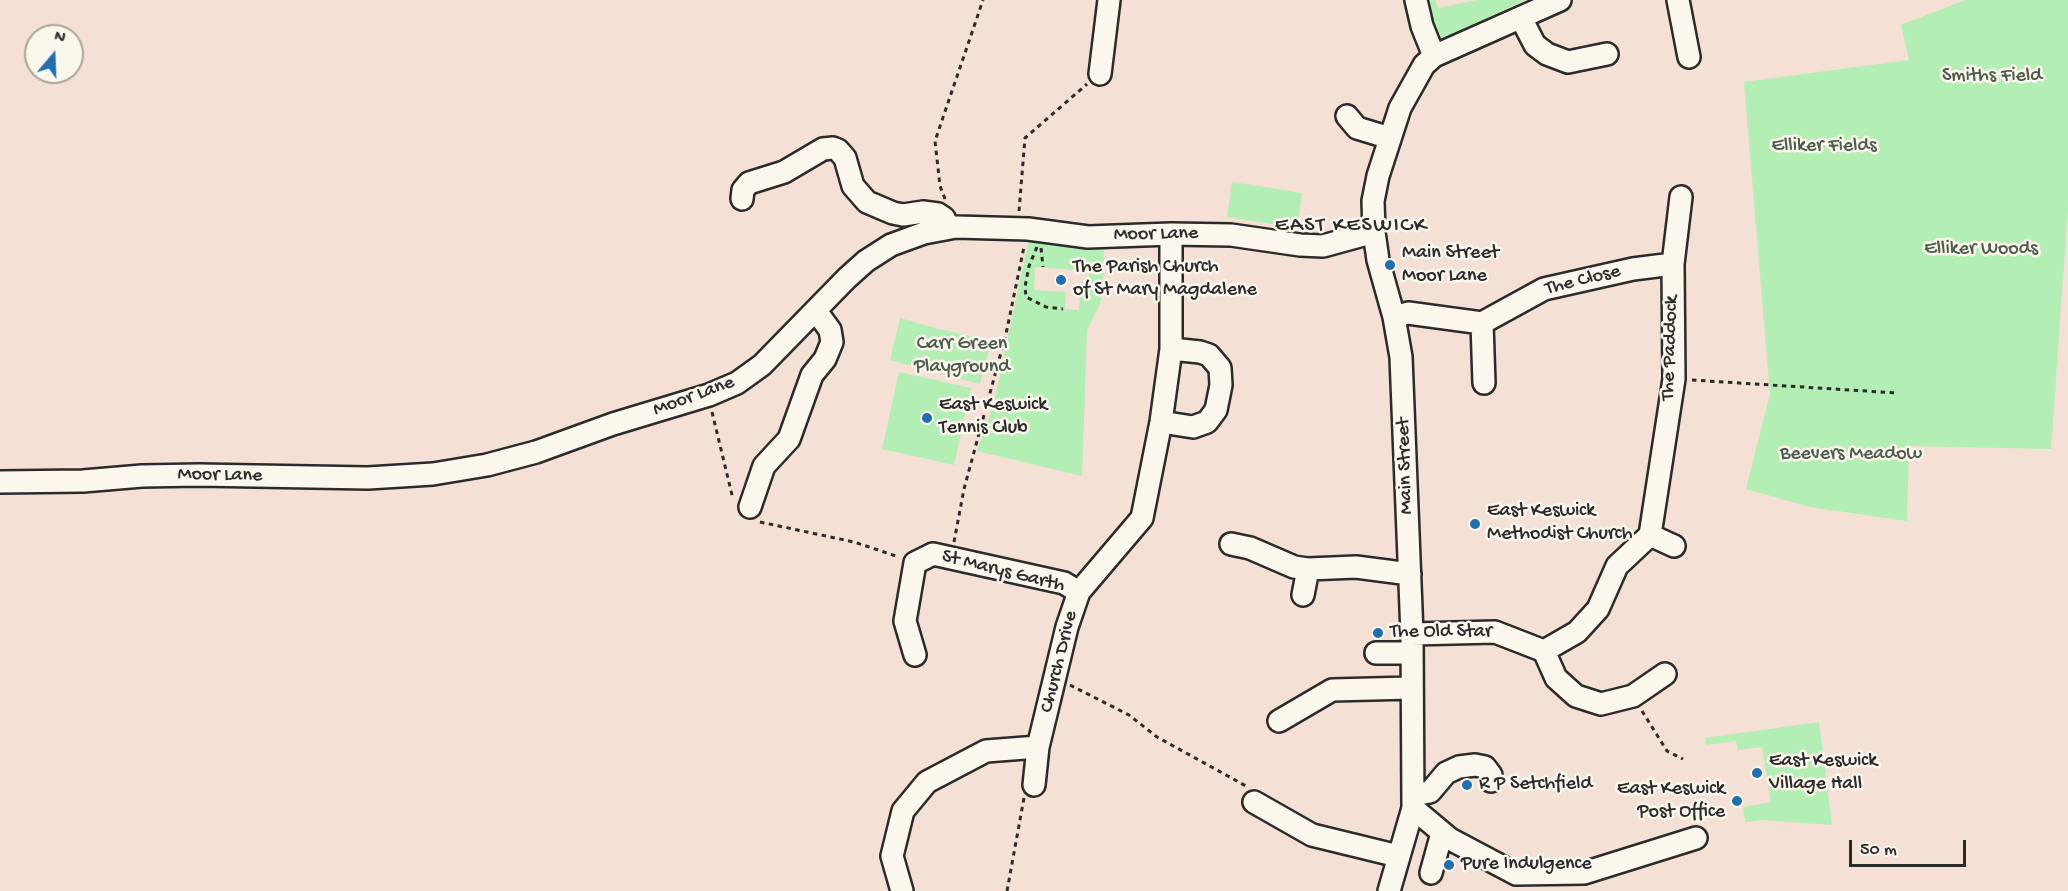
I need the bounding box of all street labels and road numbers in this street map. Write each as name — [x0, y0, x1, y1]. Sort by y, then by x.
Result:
street label: Moor Lane — [1113, 222, 1199, 248]
street label: The Close — [1543, 260, 1623, 302]
street label: The Paddock — [1657, 295, 1685, 401]
street label: Moor Lane — [650, 371, 738, 423]
street label: Main Street — [1392, 417, 1420, 515]
street label: Moor Lane — [177, 463, 263, 489]
street label: St Marys Garth — [939, 545, 1067, 599]
street label: Church Drive — [1036, 609, 1084, 715]

